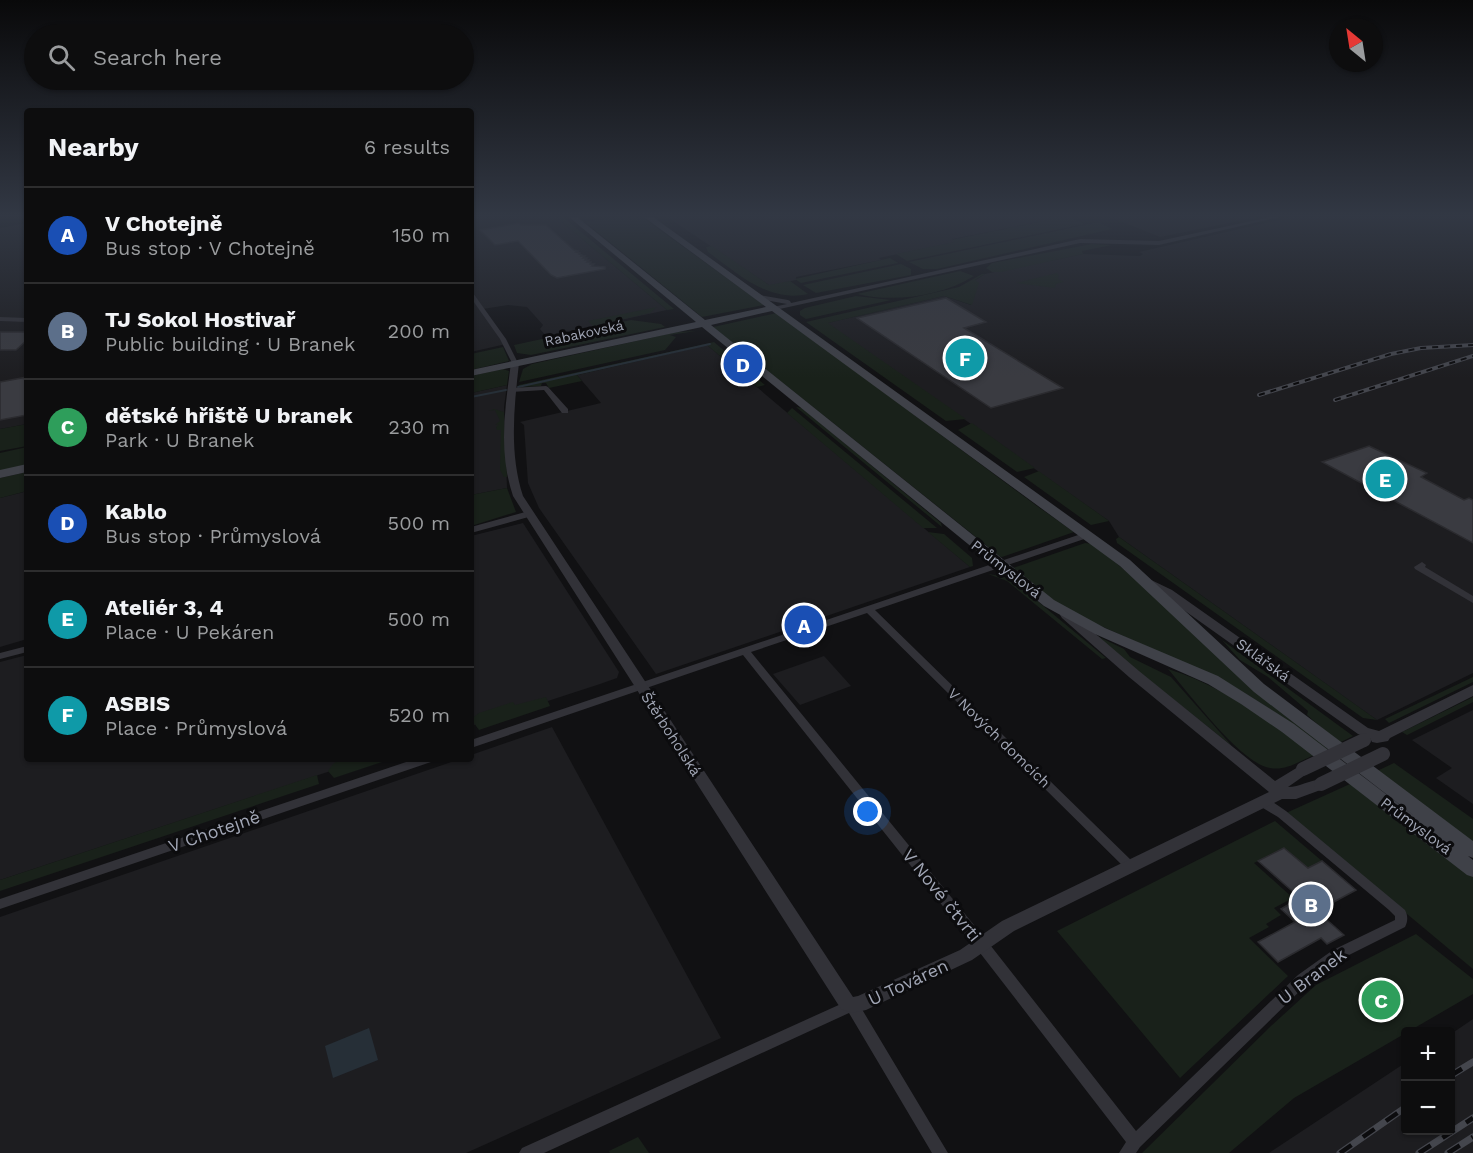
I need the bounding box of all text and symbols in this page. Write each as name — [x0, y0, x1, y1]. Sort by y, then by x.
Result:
north arrow — [1329, 18, 1383, 72]
search box — [24, 24, 474, 90]
icon: search — [45, 41, 78, 74]
text: Search here — [93, 45, 222, 70]
text: Nearby — [48, 132, 139, 162]
text: 6 results — [364, 135, 450, 159]
text: V Chotejně — [105, 211, 222, 236]
text: A — [61, 223, 74, 247]
text: 150 m — [392, 223, 450, 247]
text: Bus stop · V Chotejně — [105, 236, 315, 260]
text: TJ Sokol Hostivař — [105, 307, 295, 332]
street label: Rabakovská — [543, 317, 625, 349]
text: B — [61, 319, 74, 343]
text: 200 m — [388, 319, 450, 343]
text: Public building · U Branek — [105, 332, 355, 356]
pin: F — [946, 336, 984, 380]
pin: D — [724, 342, 762, 386]
text: dětské hřiště U branek — [105, 403, 353, 428]
text: C — [61, 415, 74, 439]
text: 230 m — [388, 415, 450, 439]
text: Park · U Branek — [105, 428, 254, 452]
pin: E — [1366, 456, 1404, 502]
text: Kablo — [105, 499, 167, 524]
text: D — [60, 511, 75, 535]
text: 500 m — [388, 511, 450, 535]
text: Bus stop · Průmyslová — [105, 524, 321, 548]
street label: Průmyslová — [967, 536, 1045, 602]
text: Ateliér 3, 4 — [105, 595, 223, 620]
pin: A — [784, 602, 824, 648]
text: E — [61, 607, 74, 631]
text: 500 m — [388, 607, 450, 631]
text: Place · U Pekáren — [105, 620, 274, 644]
street label: Sklářská — [1233, 635, 1294, 686]
street label: V Nových domcích — [944, 685, 1054, 791]
street label: Štěrboholská — [637, 688, 706, 780]
text: ASBIS — [105, 691, 170, 716]
text: F — [61, 703, 74, 727]
text: 520 m — [388, 703, 450, 727]
text: Place · Průmyslová — [105, 716, 287, 740]
street label: Průmyslová — [1377, 794, 1455, 859]
your location — [853, 797, 882, 826]
street label: V Chotejně — [165, 806, 263, 856]
street label: V Nové čtvrti — [898, 844, 986, 946]
pin: B — [1292, 882, 1330, 926]
street label: U Branek — [1274, 944, 1350, 1008]
street label: U Továren — [865, 954, 951, 1010]
pin: C — [1362, 978, 1400, 1022]
map controls — [1401, 1027, 1455, 1135]
button: + — [1401, 1027, 1455, 1081]
button: − — [1401, 1081, 1455, 1135]

